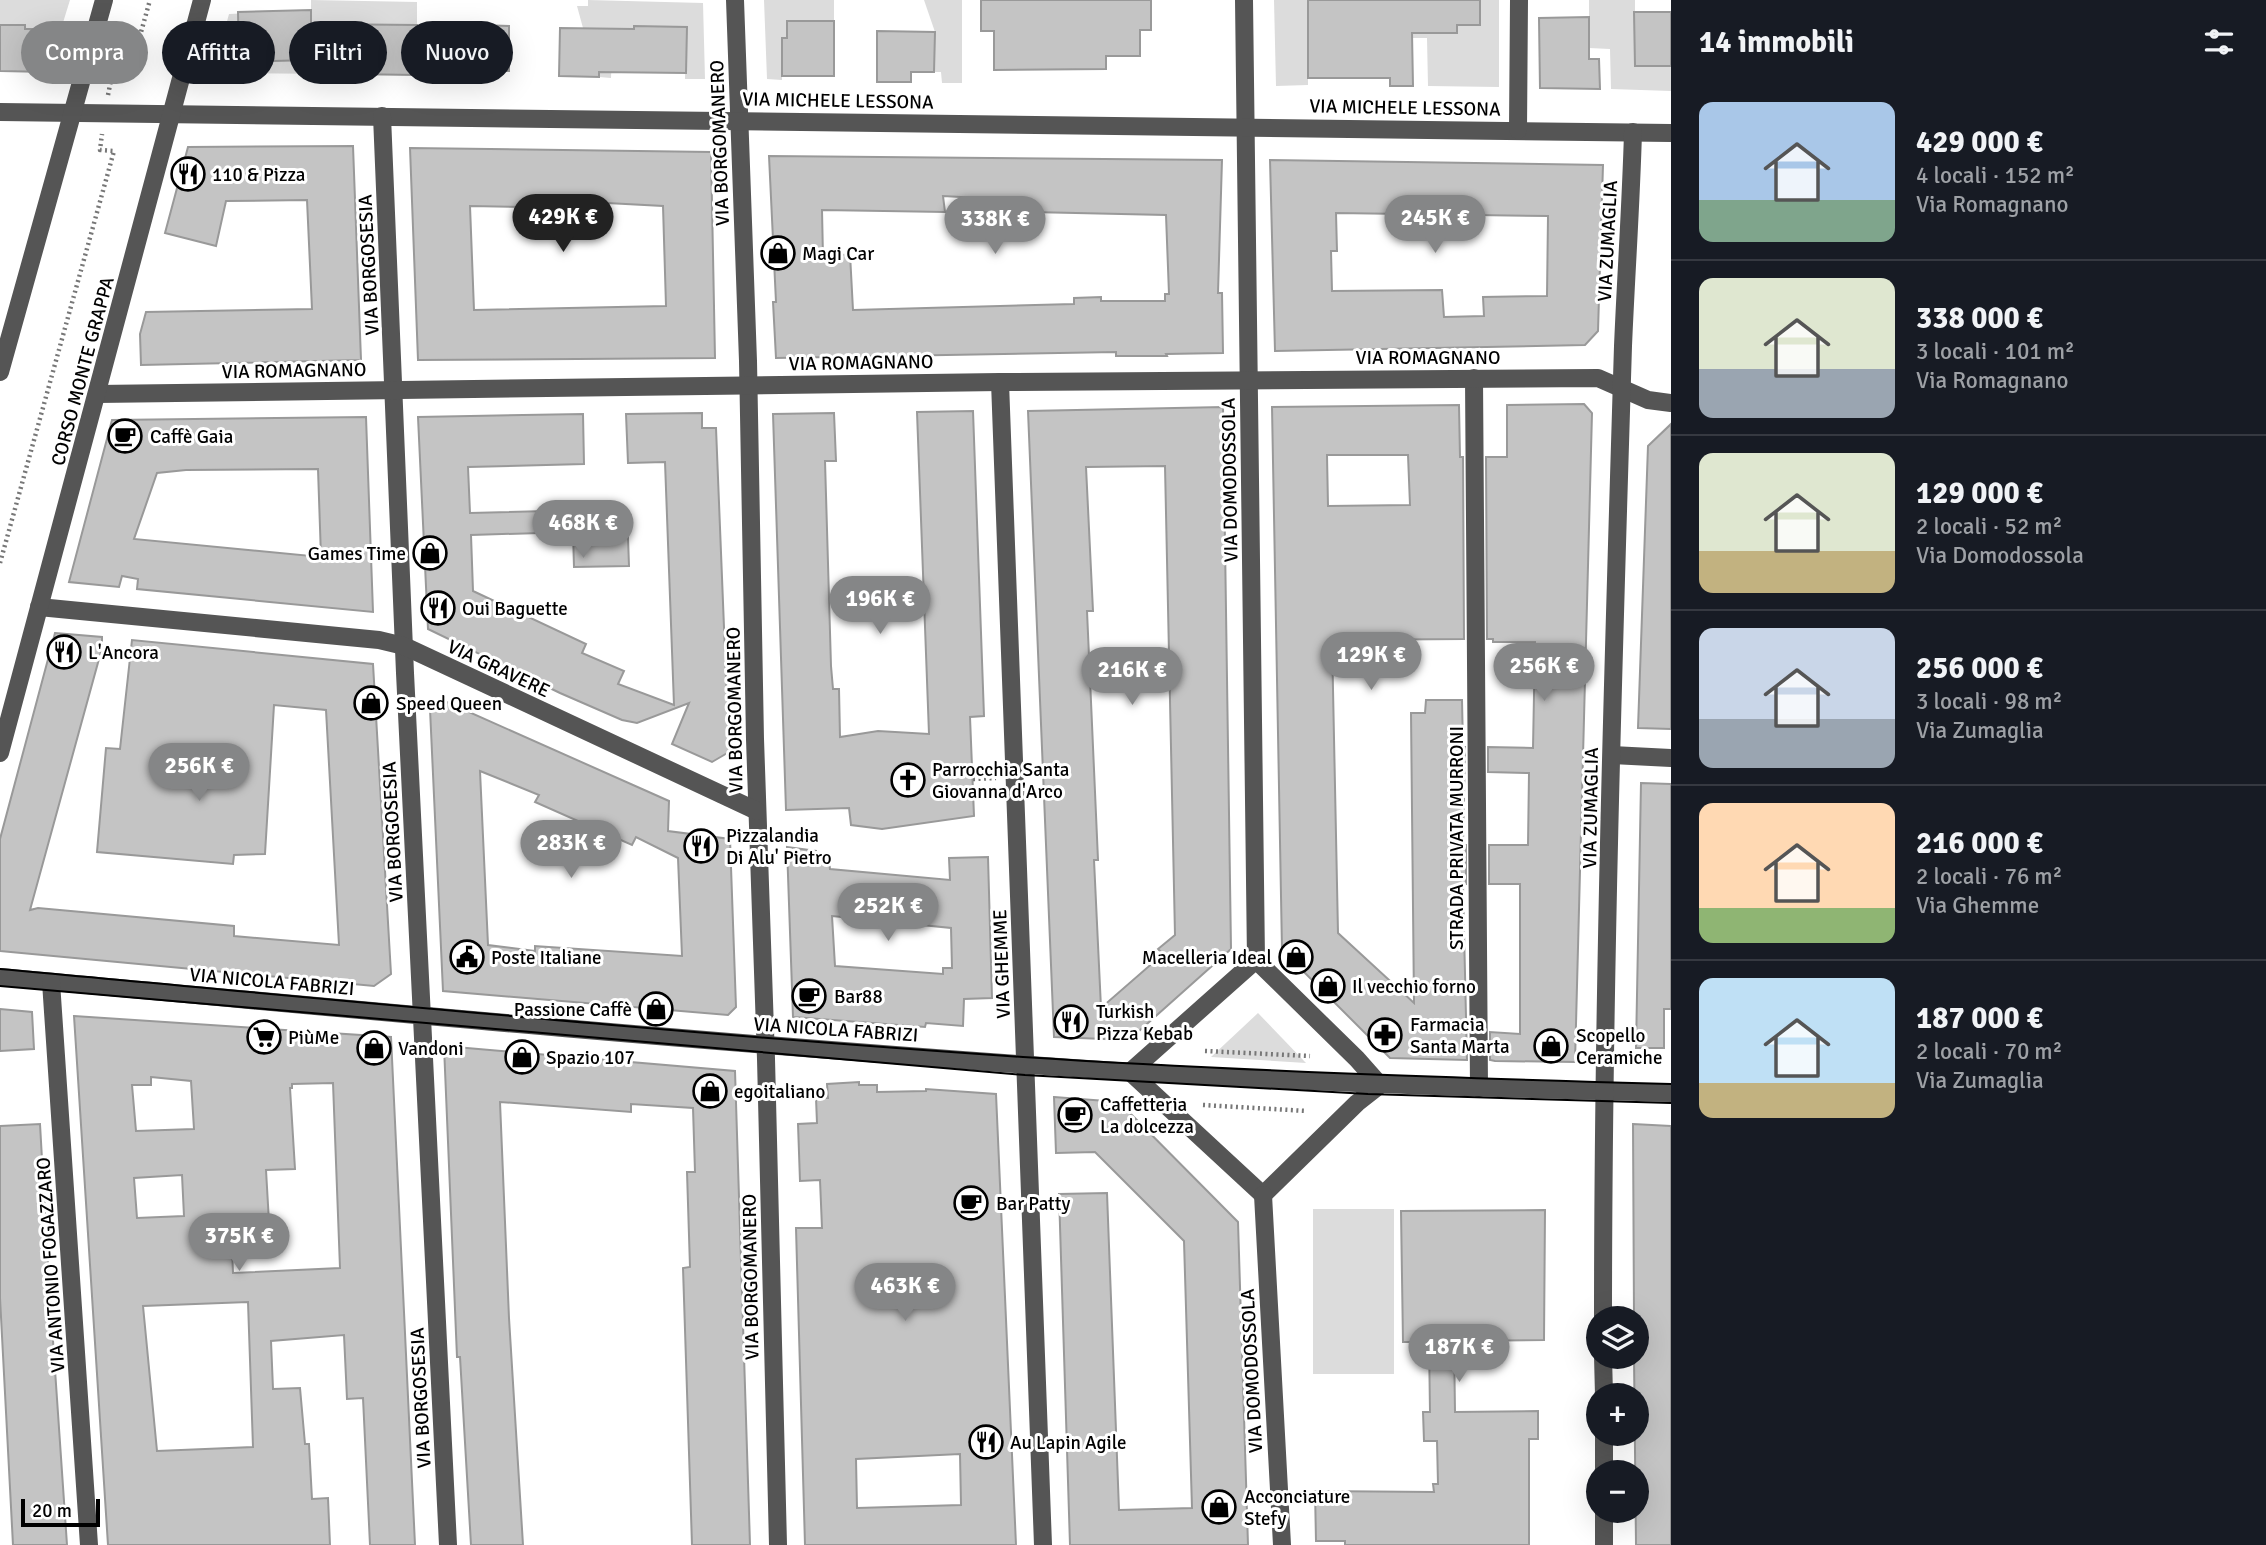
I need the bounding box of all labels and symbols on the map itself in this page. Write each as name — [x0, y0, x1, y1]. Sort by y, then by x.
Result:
street label: VIA BORGOMANERO — [705, 59, 735, 226]
street label: VIA MICHELE LESSONA — [742, 87, 934, 115]
street label: VIA MICHELE LESSONA — [1309, 94, 1501, 122]
restaurant icon: 110 & Pizza — [169, 155, 207, 193]
place label: 110 & Pizza — [212, 163, 306, 187]
street label: VIA ZUMAGLIA — [1593, 179, 1623, 302]
street label: VIA BORGOSESIA — [353, 194, 385, 336]
pin: 429K € — [506, 194, 620, 254]
pin: 338K € — [938, 196, 1052, 256]
pin: 245K € — [1378, 196, 1492, 255]
shop icon: Magi Car — [759, 234, 797, 272]
place label: Magi Car — [802, 242, 874, 266]
street label: CORSO MONTE GRAPPA — [46, 274, 120, 468]
street label: VIA ROMAGNANO — [1356, 346, 1500, 370]
street label: VIA ROMAGNANO — [788, 350, 934, 376]
street label: VIA ROMAGNANO — [221, 358, 367, 384]
street label: VIA DOMODOSSOLA — [1217, 397, 1243, 563]
cafe icon: Caffè Gaia — [106, 417, 144, 455]
place label: Caffè Gaia — [150, 425, 233, 449]
pin: 468K € — [526, 500, 640, 560]
shop icon: Games Time — [411, 534, 449, 572]
place label: Games Time — [308, 542, 406, 566]
pin: 196K € — [823, 576, 937, 636]
restaurant icon: Oui Baguette — [419, 589, 457, 627]
place label: Oui Baguette — [462, 597, 568, 621]
street label: VIA BORGOMANERO — [722, 627, 748, 793]
pin: 129K € — [1314, 632, 1428, 692]
restaurant icon: L'Ancora — [45, 633, 83, 671]
street label: VIA GRAVERE — [443, 635, 554, 703]
place label: L'Ancora — [88, 641, 159, 665]
pin: 256K € — [1487, 644, 1601, 703]
pin: 216K € — [1075, 648, 1189, 707]
shop icon: Speed Queen — [352, 684, 390, 722]
place label: Speed Queen — [396, 692, 502, 716]
street label: STRADA PRIVATA MURRONI — [1445, 726, 1469, 950]
pin: 256K € — [142, 744, 256, 803]
street label: VIA ZUMAGLIA — [1578, 747, 1604, 869]
place label: Parrocchia Santa Giovanna d'Arco — [932, 758, 1069, 804]
street label: VIA BORGOSESIA — [377, 761, 409, 903]
church icon: Parrocchia Santa Giovanna d'Arco — [889, 761, 927, 799]
pin: 283K € — [514, 820, 628, 880]
place label: Pizzalandia Di Alu' Pietro — [726, 824, 832, 870]
restaurant icon: Pizzalandia Di Alu' Pietro — [682, 827, 720, 865]
pin: 252K € — [831, 884, 945, 943]
street label: VIA GHEMME — [988, 909, 1016, 1019]
public building icon: Poste Italiane — [448, 938, 486, 976]
shop icon: Macelleria Ideal — [1277, 938, 1315, 976]
place label: Poste Italiane — [491, 946, 602, 970]
place label: Macelleria Ideal — [1142, 946, 1272, 970]
street label: VIA NICOLA FABRIZI — [189, 963, 355, 1001]
shop icon: Il vecchio forno — [1309, 967, 1347, 1005]
place label: Il vecchio forno — [1352, 975, 1476, 999]
cafe icon: Bar88 — [790, 977, 828, 1015]
place label: Bar88 — [834, 985, 883, 1009]
shop icon: Passione Caffè — [637, 990, 675, 1028]
place label: Passione Caffè — [514, 998, 632, 1022]
place label: Turkish Pizza Kebab — [1096, 1000, 1193, 1046]
restaurant icon: Turkish Pizza Kebab — [1052, 1003, 1090, 1041]
street label: VIA NICOLA FABRIZI — [753, 1012, 919, 1048]
place label: Farmacia Santa Marta — [1410, 1013, 1510, 1059]
pharmacy icon: Farmacia Santa Marta — [1366, 1016, 1404, 1054]
supermarket icon: PiùMe — [245, 1018, 283, 1056]
place label: Scopello Ceramiche — [1576, 1024, 1662, 1070]
place label: PiùMe — [288, 1026, 339, 1050]
shop icon: Scopello Ceramiche — [1532, 1027, 1570, 1065]
shop icon: Vandoni — [355, 1029, 393, 1067]
place label: Vandoni — [398, 1037, 464, 1061]
shop icon: Spazio 107 — [503, 1038, 541, 1076]
place label: Spazio 107 — [546, 1046, 635, 1070]
shop icon: egoitaliano — [691, 1072, 729, 1110]
place label: egoitaliano — [734, 1080, 825, 1104]
place label: Caffetteria La dolcezza — [1100, 1093, 1194, 1139]
cafe icon: Caffetteria La dolcezza — [1056, 1096, 1094, 1134]
street label: VIA ANTONIO FOGAZZARO — [31, 1156, 71, 1374]
cafe icon: Bar Patty — [952, 1184, 990, 1222]
place label: Bar Patty — [996, 1192, 1070, 1216]
street label: VIA BORGOMANERO — [738, 1194, 764, 1360]
pin: 375K € — [182, 1214, 296, 1273]
pin: 463K € — [848, 1264, 962, 1323]
street label: VIA DOMODOSSOLA — [1236, 1288, 1268, 1454]
pin: 187K € — [1402, 1324, 1516, 1384]
street label: VIA BORGOSESIA — [405, 1327, 437, 1469]
restaurant icon: Au Lapin Agile — [967, 1423, 1005, 1461]
place label: Au Lapin Agile — [1010, 1431, 1127, 1455]
place label: Acconciature Stefy — [1244, 1485, 1350, 1531]
shop icon: Acconciature Stefy — [1200, 1488, 1238, 1526]
scale bar — [21, 1496, 100, 1528]

